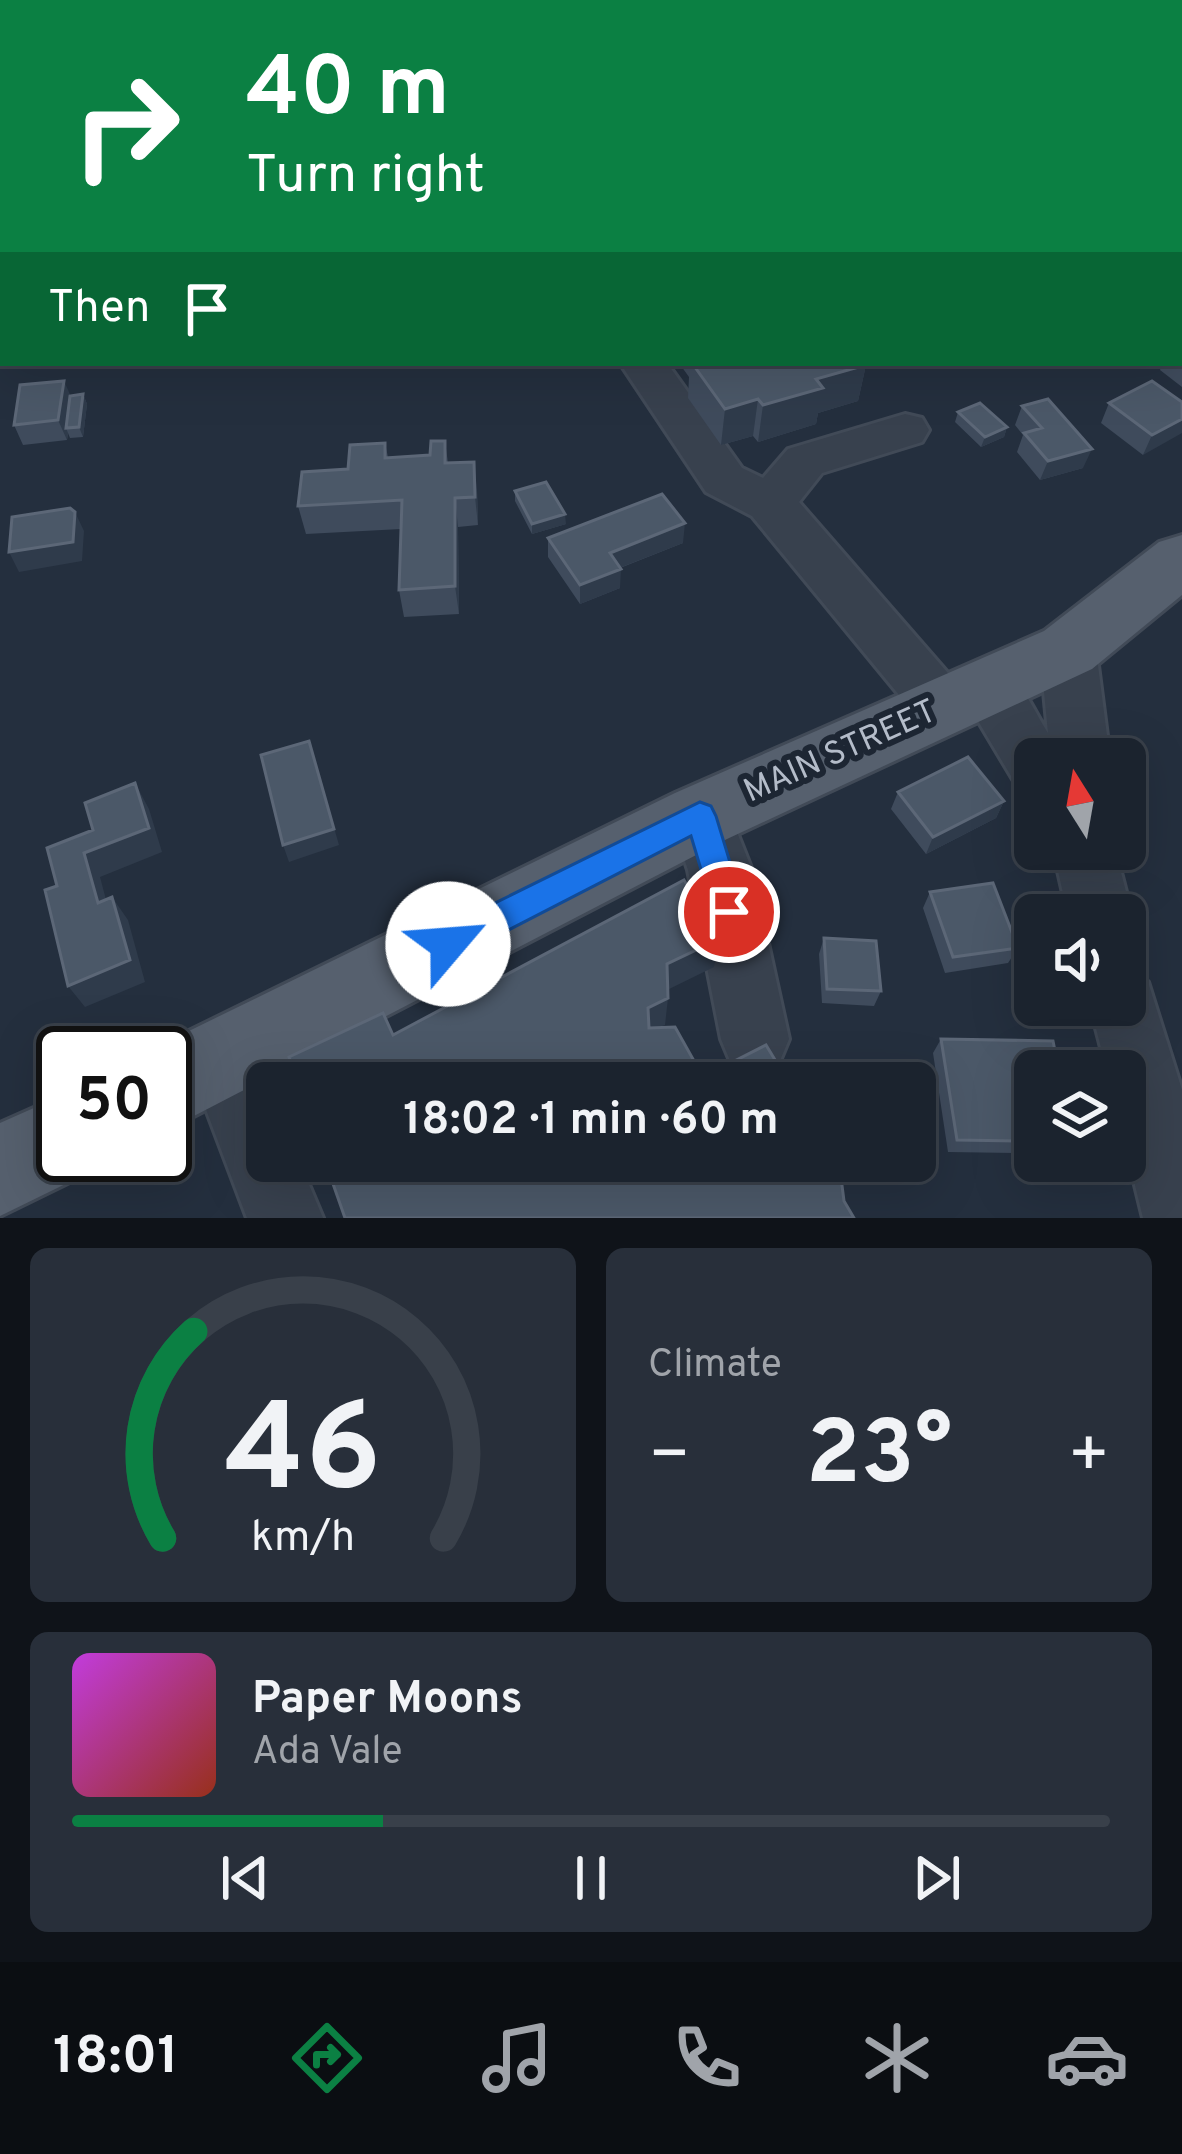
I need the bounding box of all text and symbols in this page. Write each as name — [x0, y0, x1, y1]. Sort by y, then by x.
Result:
text: 40 m — [246, 39, 450, 145]
icon: right — [48, 48, 204, 204]
text: Turn right — [246, 143, 485, 212]
icon: arrive — [174, 276, 240, 342]
text: Then — [48, 281, 150, 338]
street label: MAIN STREET — [738, 692, 944, 814]
north arrow — [1014, 738, 1146, 870]
map controls — [1014, 738, 1146, 1182]
pin — [678, 861, 780, 963]
icon: arrive — [696, 879, 762, 945]
position arrow — [385, 881, 511, 1007]
button: sound — [1014, 894, 1146, 1026]
speed limit sign: 50 — [36, 1026, 192, 1182]
button: layers — [1014, 1050, 1146, 1182]
text: 18:02 · 1 min · 60 m — [403, 1093, 779, 1150]
text: Climate — [648, 1342, 782, 1391]
text: 46 — [225, 1377, 381, 1535]
text: 23° — [806, 1402, 952, 1515]
text: − — [648, 1417, 691, 1500]
text: + — [1067, 1417, 1110, 1500]
text: km/h — [251, 1512, 355, 1566]
text: Paper Moons — [252, 1672, 523, 1729]
text: Ada Vale — [252, 1729, 403, 1778]
icon: previous — [212, 1845, 278, 1911]
icon: pause — [558, 1845, 624, 1911]
icon: next — [904, 1845, 970, 1911]
icon: directions — [285, 2016, 369, 2100]
icon: music — [475, 2016, 559, 2100]
icon: phone — [665, 2016, 749, 2100]
icon: climate — [855, 2016, 939, 2100]
icon: car — [1045, 2016, 1129, 2100]
text: 18:01 — [53, 2024, 179, 2093]

